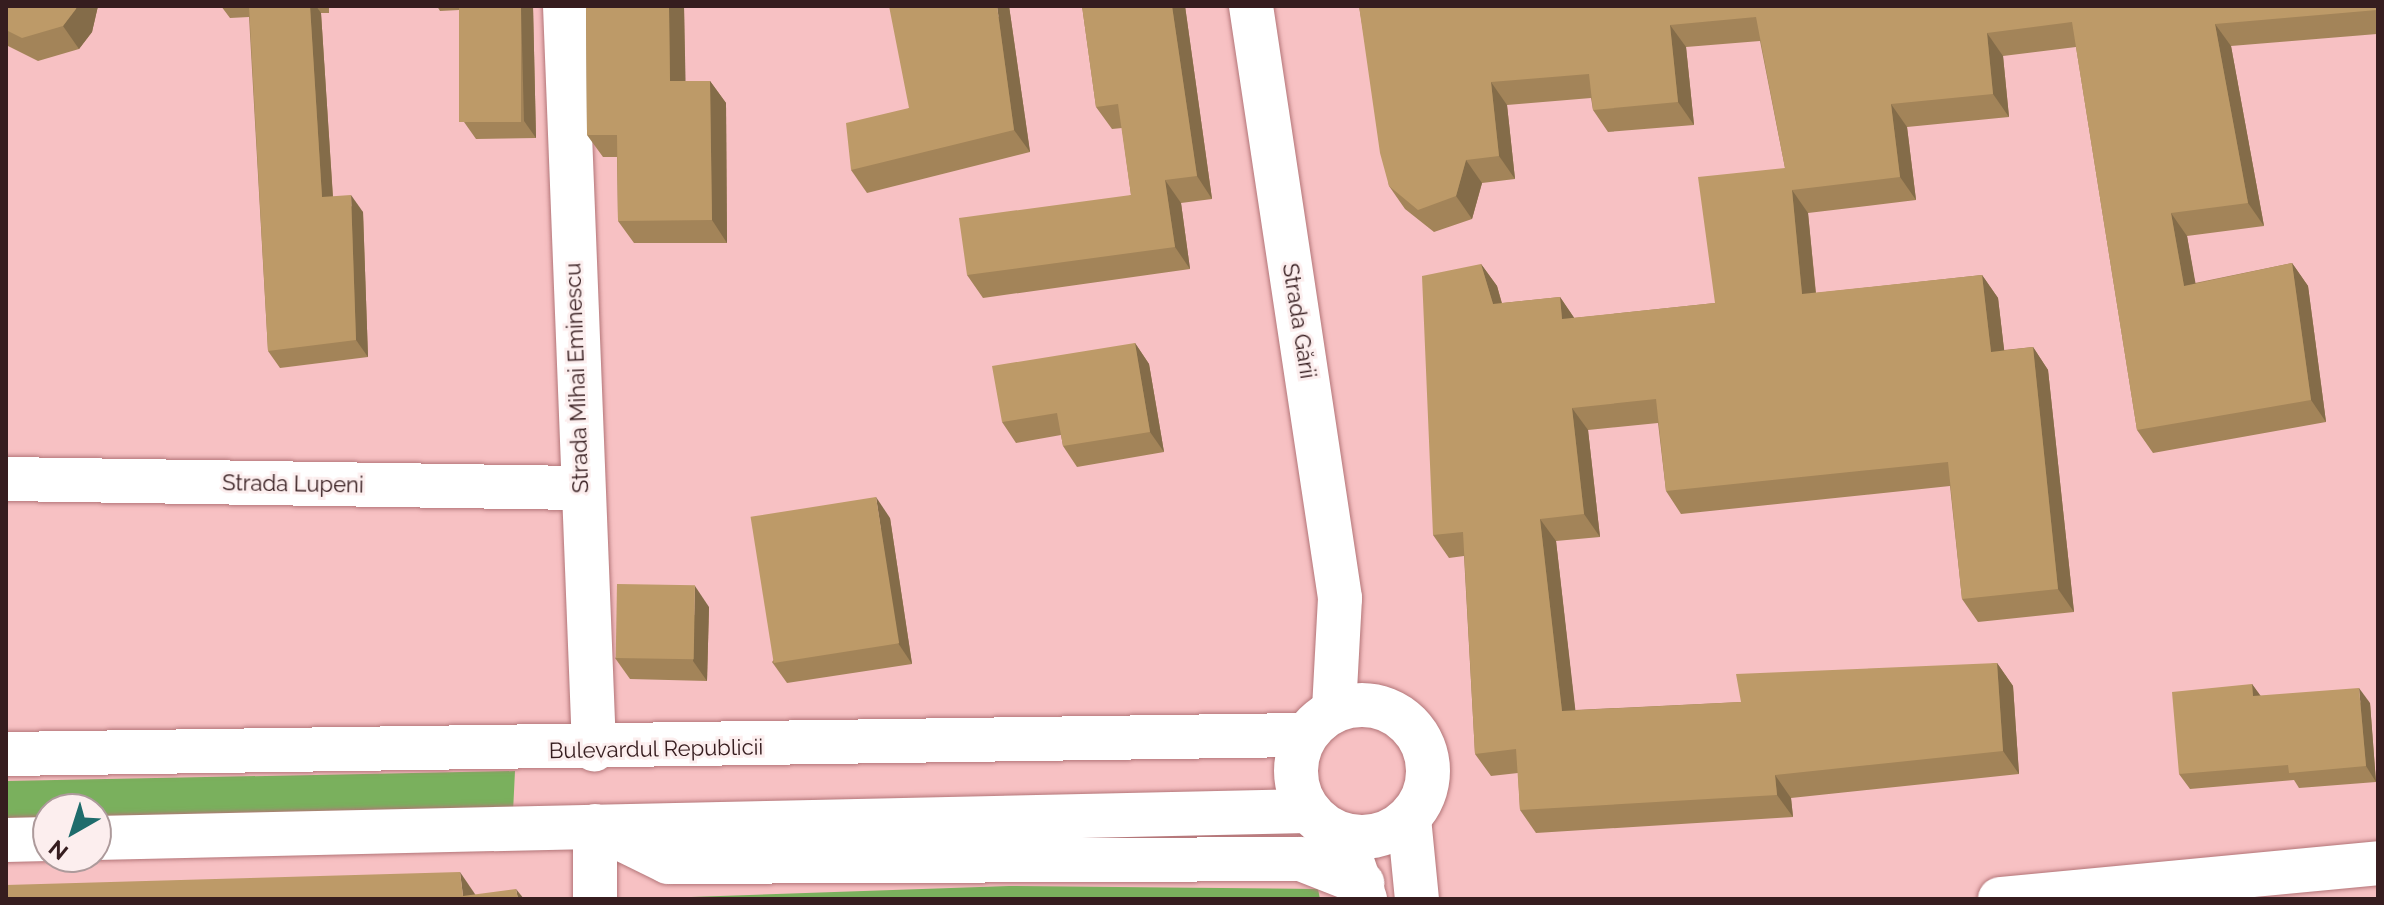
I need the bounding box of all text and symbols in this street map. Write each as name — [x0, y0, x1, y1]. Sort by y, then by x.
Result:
street label: Strada Gării — [1277, 261, 1321, 381]
street label: Strada Mihai Eminescu — [560, 262, 594, 494]
street label: Strada Lupeni — [222, 470, 364, 498]
street label: Bulevardul Republicii — [548, 734, 764, 764]
north arrow — [32, 793, 112, 873]
text: N — [43, 835, 73, 865]

